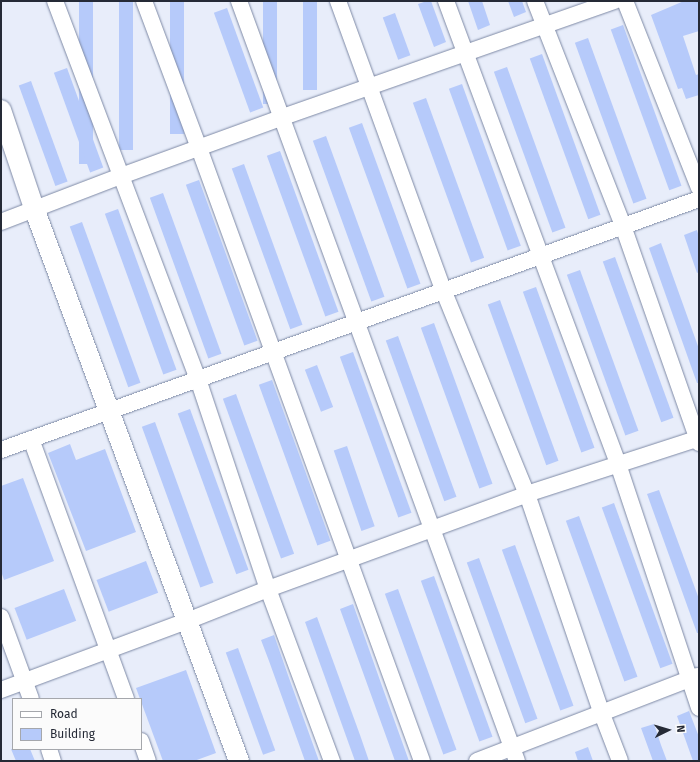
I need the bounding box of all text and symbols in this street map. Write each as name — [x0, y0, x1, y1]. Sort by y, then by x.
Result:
legend — [12, 698, 142, 750]
text: Road — [50, 707, 78, 721]
north arrow — [648, 710, 688, 750]
text: N — [674, 725, 687, 733]
text: Building — [50, 727, 95, 741]

